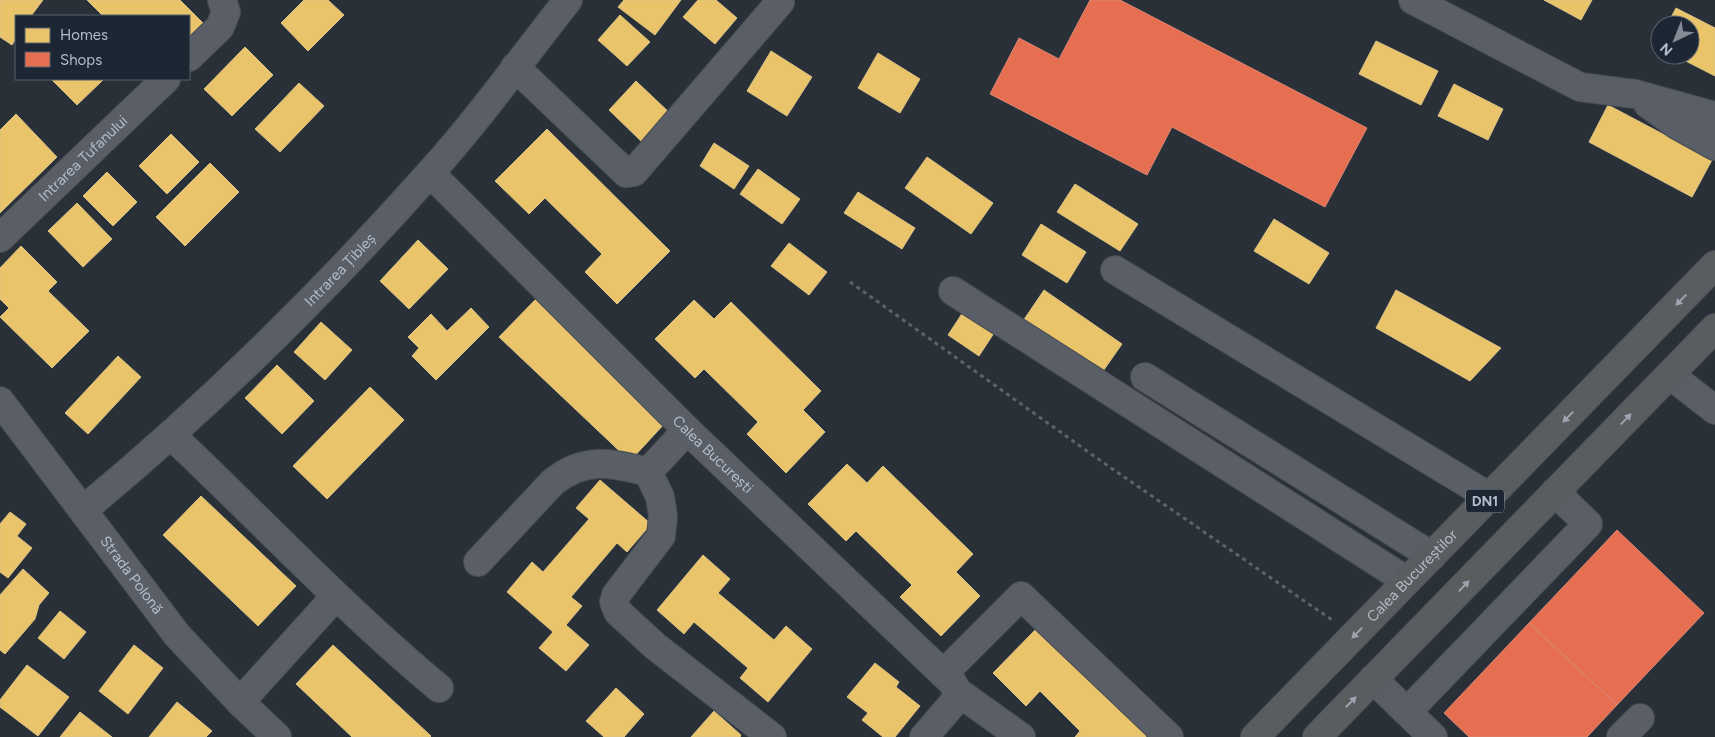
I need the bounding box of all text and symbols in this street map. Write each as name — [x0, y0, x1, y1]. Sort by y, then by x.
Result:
legend — [15, 15, 190, 80]
north arrow — [1650, 15, 1700, 65]
text: Homes — [60, 26, 108, 44]
text: N — [1657, 39, 1676, 59]
text: Shops — [60, 51, 102, 69]
street label: Intrarea Tufanului — [35, 112, 131, 205]
street label: Intrarea Țibleș — [301, 230, 379, 310]
one-way arrow — [1675, 294, 1687, 306]
one-way arrow — [1562, 410, 1574, 422]
street label: Calea București — [669, 412, 757, 497]
one-way arrow — [1620, 413, 1632, 425]
road number: DN1 — [1466, 490, 1504, 512]
street label: Calea Bucureștilor — [1363, 526, 1461, 626]
street label: Strada Polonă — [96, 532, 167, 617]
one-way arrow — [1458, 580, 1470, 592]
one-way arrow — [1351, 627, 1363, 639]
one-way arrow — [1345, 697, 1357, 709]

